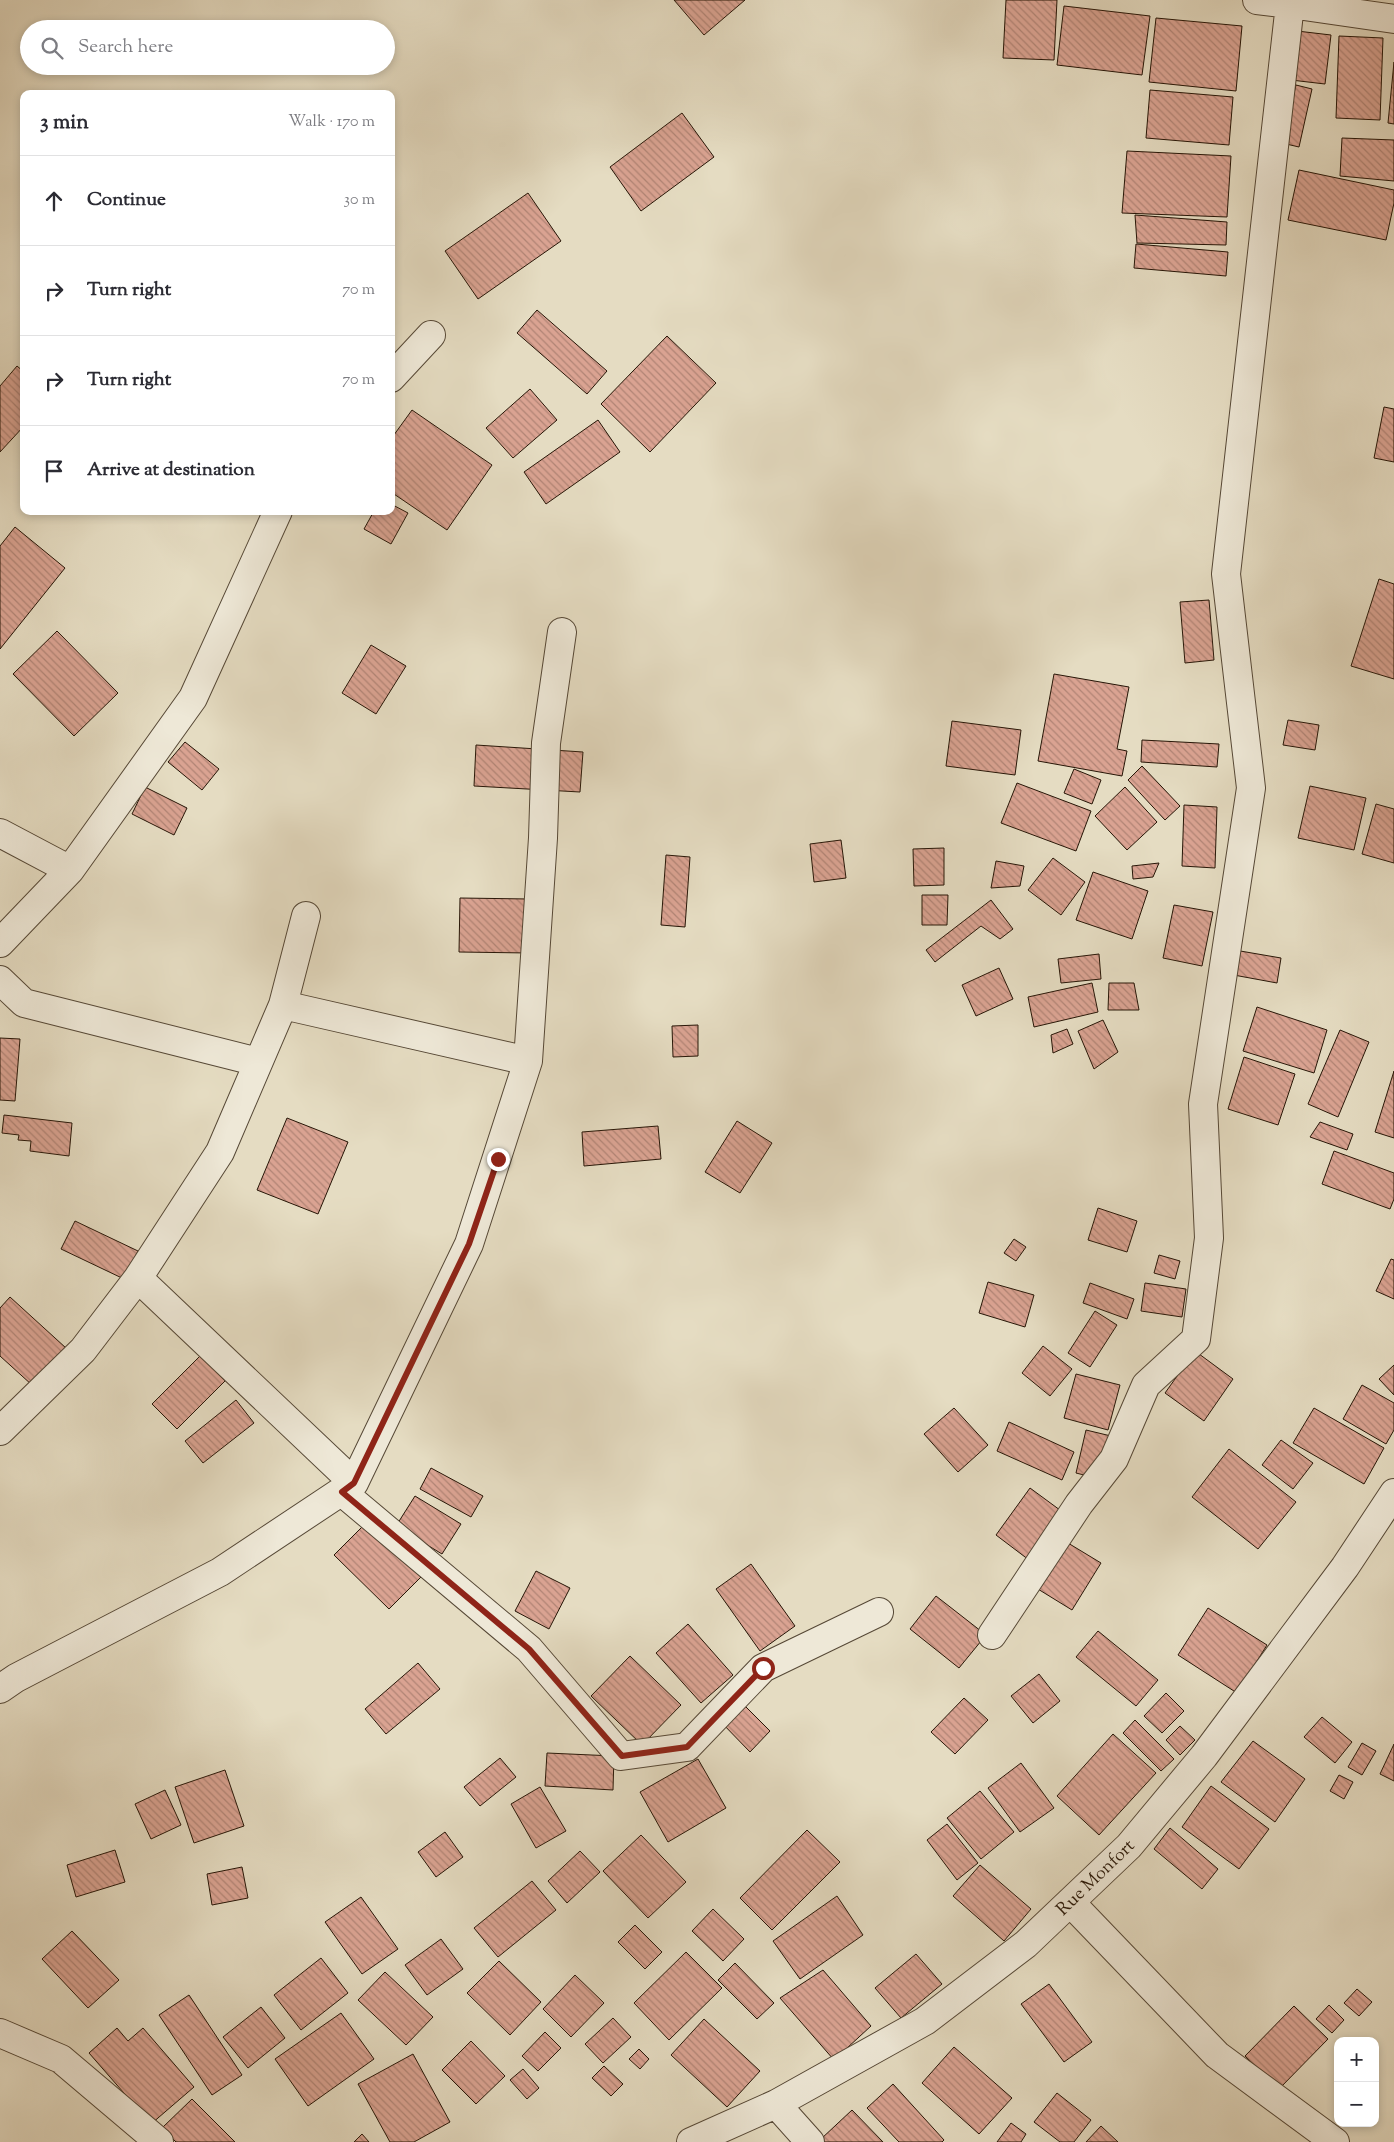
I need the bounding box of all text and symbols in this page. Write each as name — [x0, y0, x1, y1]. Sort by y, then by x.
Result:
search box — [20, 20, 395, 75]
icon: search — [38, 34, 66, 62]
text: Search here — [78, 34, 173, 61]
text: 3 min — [40, 108, 89, 138]
text: Walk · 170 m — [288, 111, 375, 134]
icon: ahead — [40, 187, 68, 215]
text: Continue — [87, 187, 166, 214]
text: 30 m — [344, 189, 375, 212]
icon: right — [40, 277, 68, 305]
text: Turn right — [87, 277, 171, 304]
text: 70 m — [342, 279, 375, 302]
icon: right — [40, 367, 68, 395]
text: Turn right — [87, 367, 171, 394]
text: 70 m — [342, 369, 375, 392]
icon: arrive — [40, 457, 68, 485]
text: Arrive at destination — [87, 457, 255, 484]
route end — [487, 1148, 510, 1171]
route start — [752, 1657, 775, 1680]
street label: Rue Monfort — [1051, 1834, 1142, 1923]
map controls — [1334, 2037, 1379, 2127]
button: + — [1334, 2037, 1379, 2082]
button: − — [1334, 2082, 1379, 2127]

